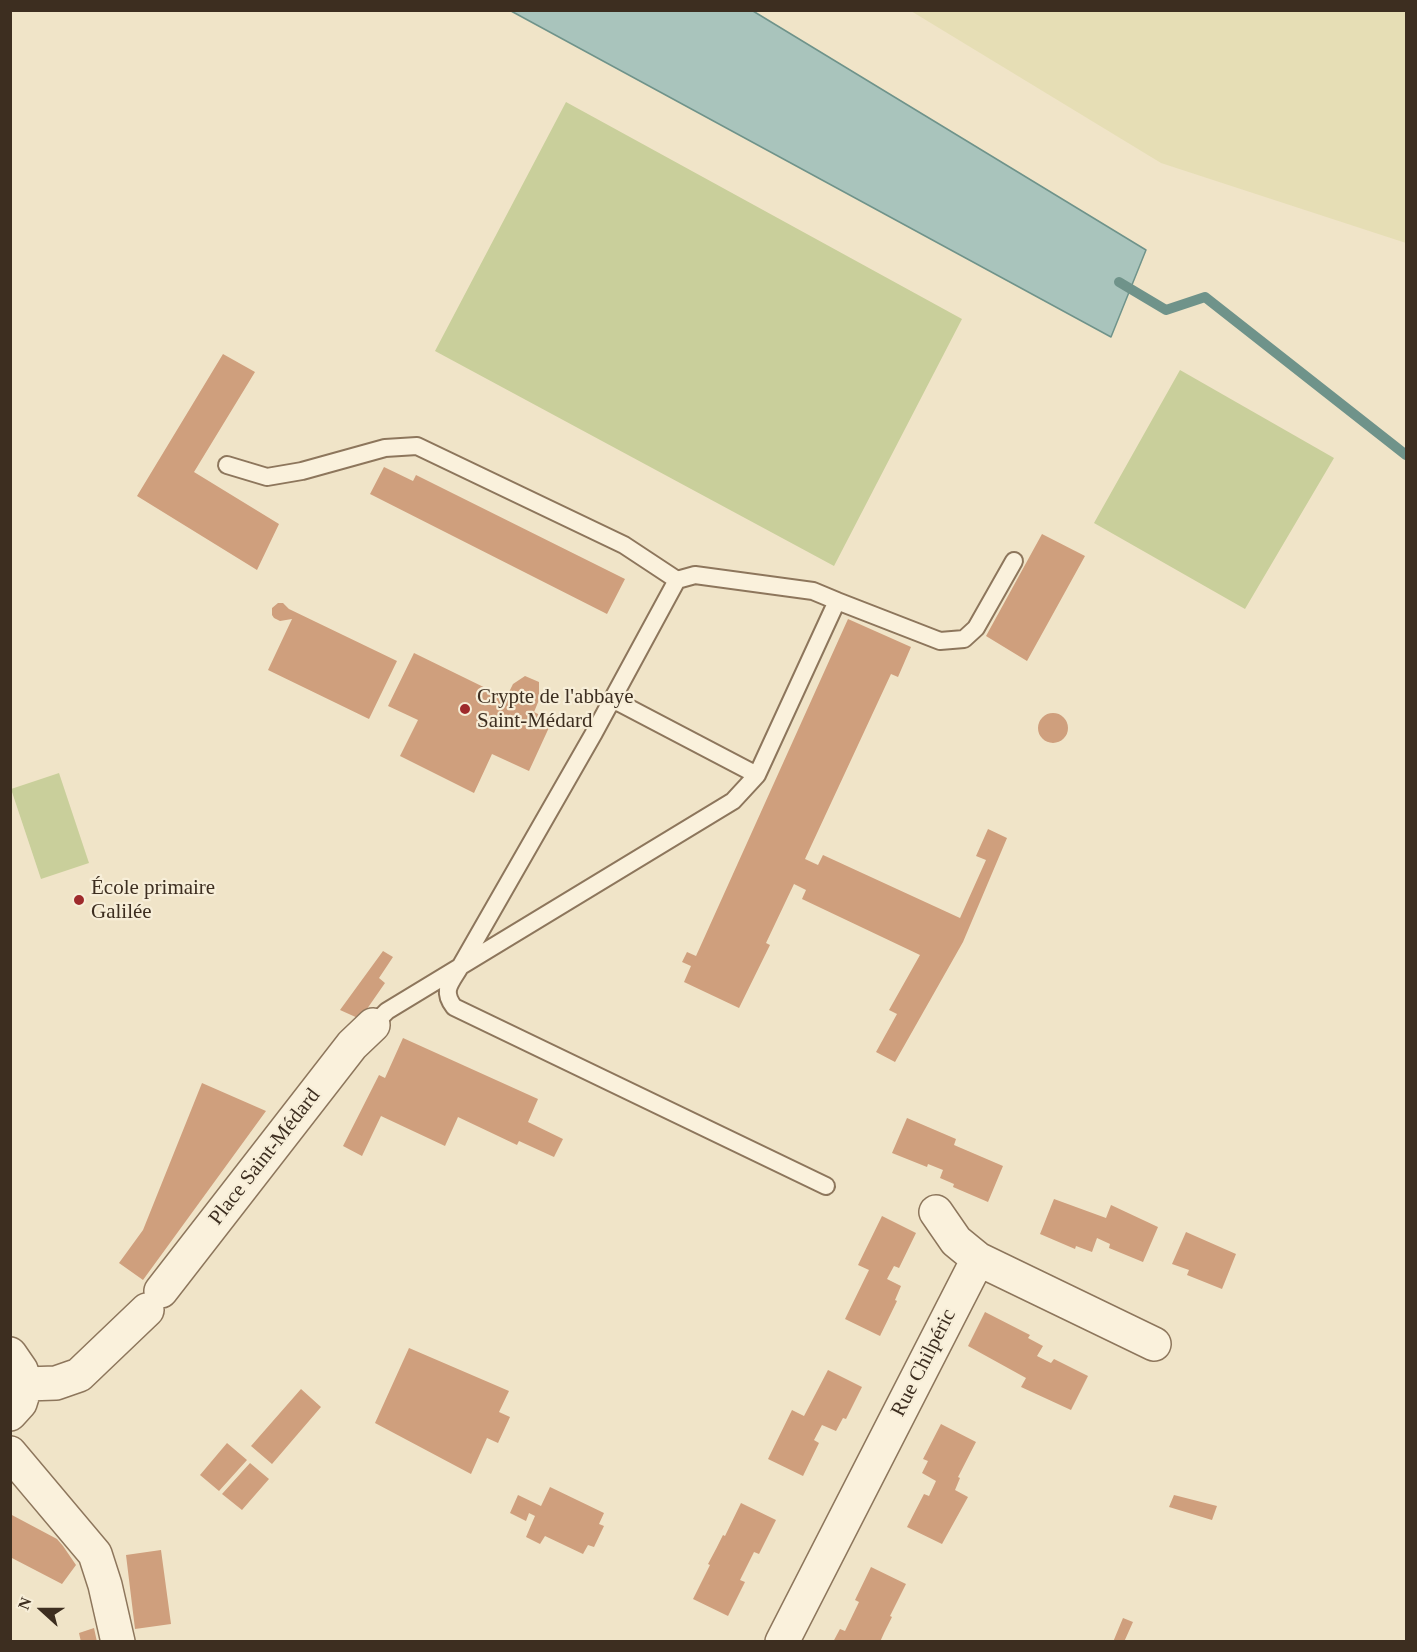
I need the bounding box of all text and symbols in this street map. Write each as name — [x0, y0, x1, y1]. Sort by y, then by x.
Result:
place label: Crypte de l'abbaye Saint-Médard — [477, 684, 634, 734]
marker: Crypte de l'abbaye Saint-Médard — [458, 702, 472, 716]
place label: École primaire Galilée — [91, 875, 215, 925]
marker: École primaire Galilée — [72, 893, 86, 907]
street label: Place Saint-Médard — [204, 1084, 326, 1230]
street label: Rue Chilpéric — [886, 1305, 962, 1421]
north arrow — [12, 1580, 72, 1640]
text: N — [15, 1595, 35, 1612]

